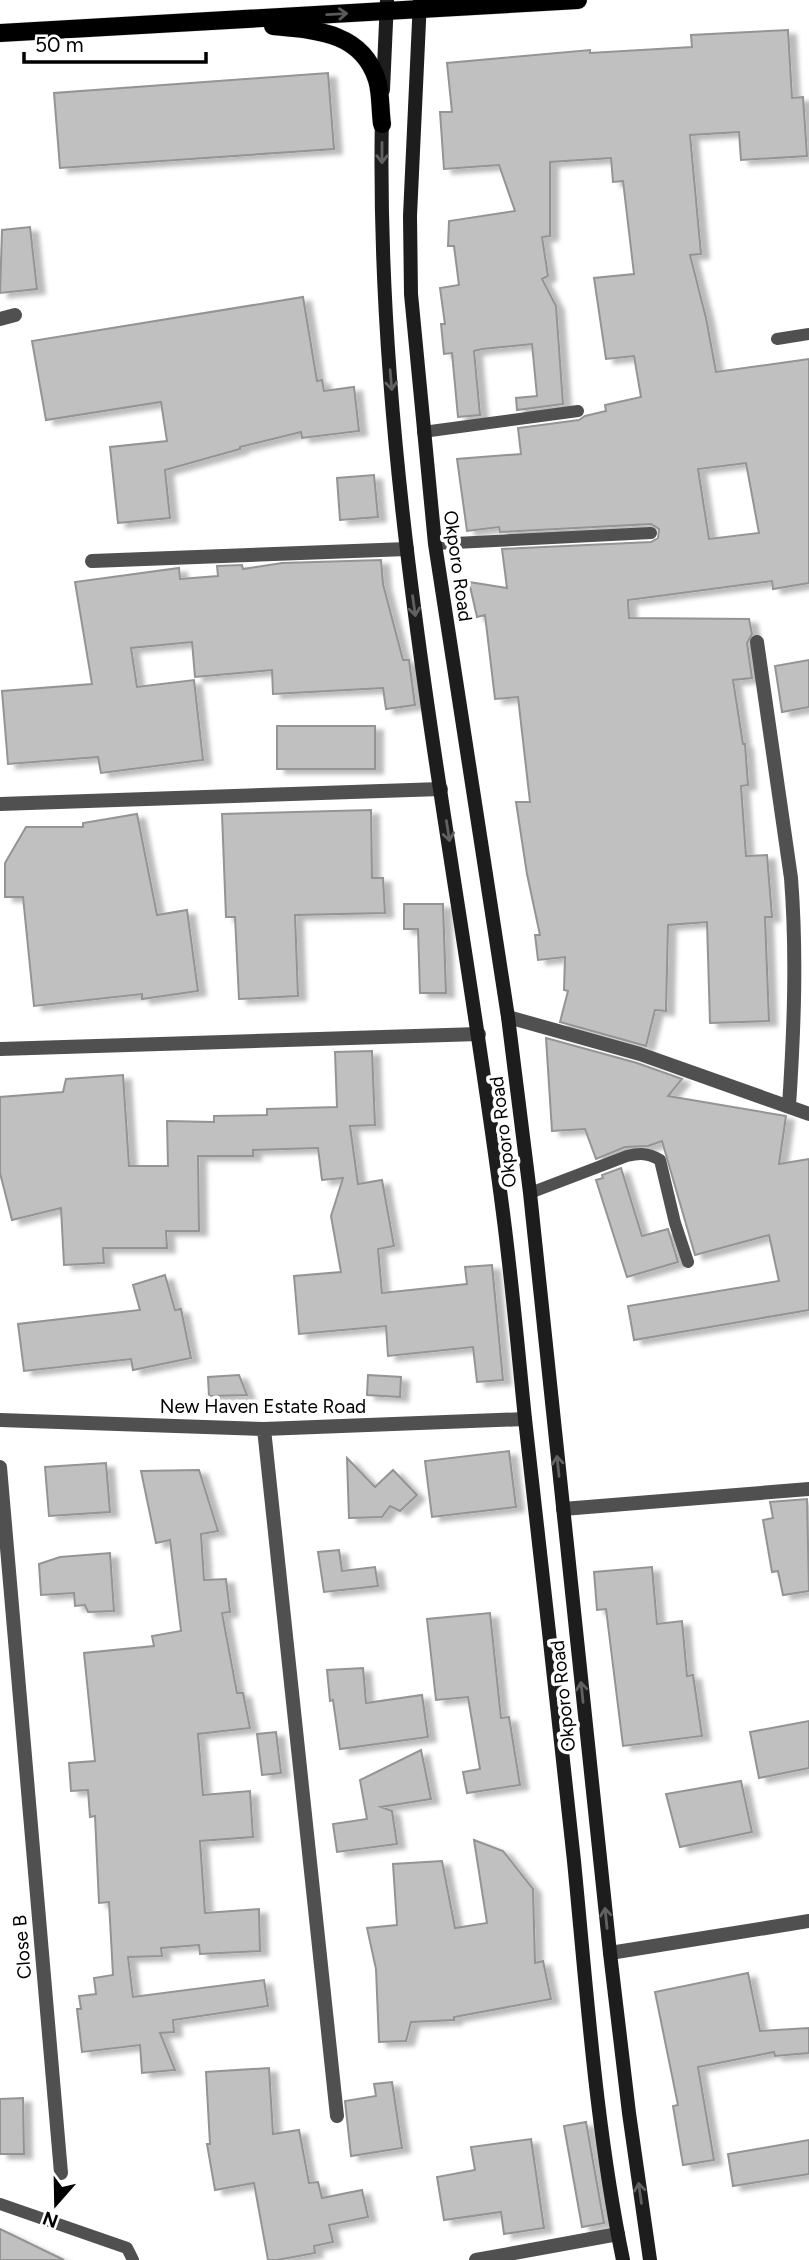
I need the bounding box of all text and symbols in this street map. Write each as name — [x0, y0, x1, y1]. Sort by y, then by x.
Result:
one-way arrow — [325, 7, 348, 20]
scale bar — [24, 21, 206, 65]
text: 50 m — [35, 32, 84, 57]
one-way arrow — [375, 141, 389, 164]
one-way arrow — [385, 368, 398, 391]
street label: Okporo Road — [439, 509, 477, 623]
one-way arrow — [408, 594, 421, 617]
one-way arrow — [442, 819, 455, 842]
street label: Okporo Road — [485, 1075, 521, 1189]
street label: New Haven Estate Road — [160, 1395, 366, 1418]
one-way arrow — [551, 1455, 564, 1478]
street label: Okporo Road — [546, 1639, 580, 1753]
one-way arrow — [576, 1681, 589, 1704]
one-way arrow — [599, 1907, 612, 1930]
street label: Close B — [8, 1914, 36, 1980]
north arrow — [21, 2169, 91, 2239]
one-way arrow — [633, 2182, 646, 2204]
text: N — [40, 2206, 61, 2233]

